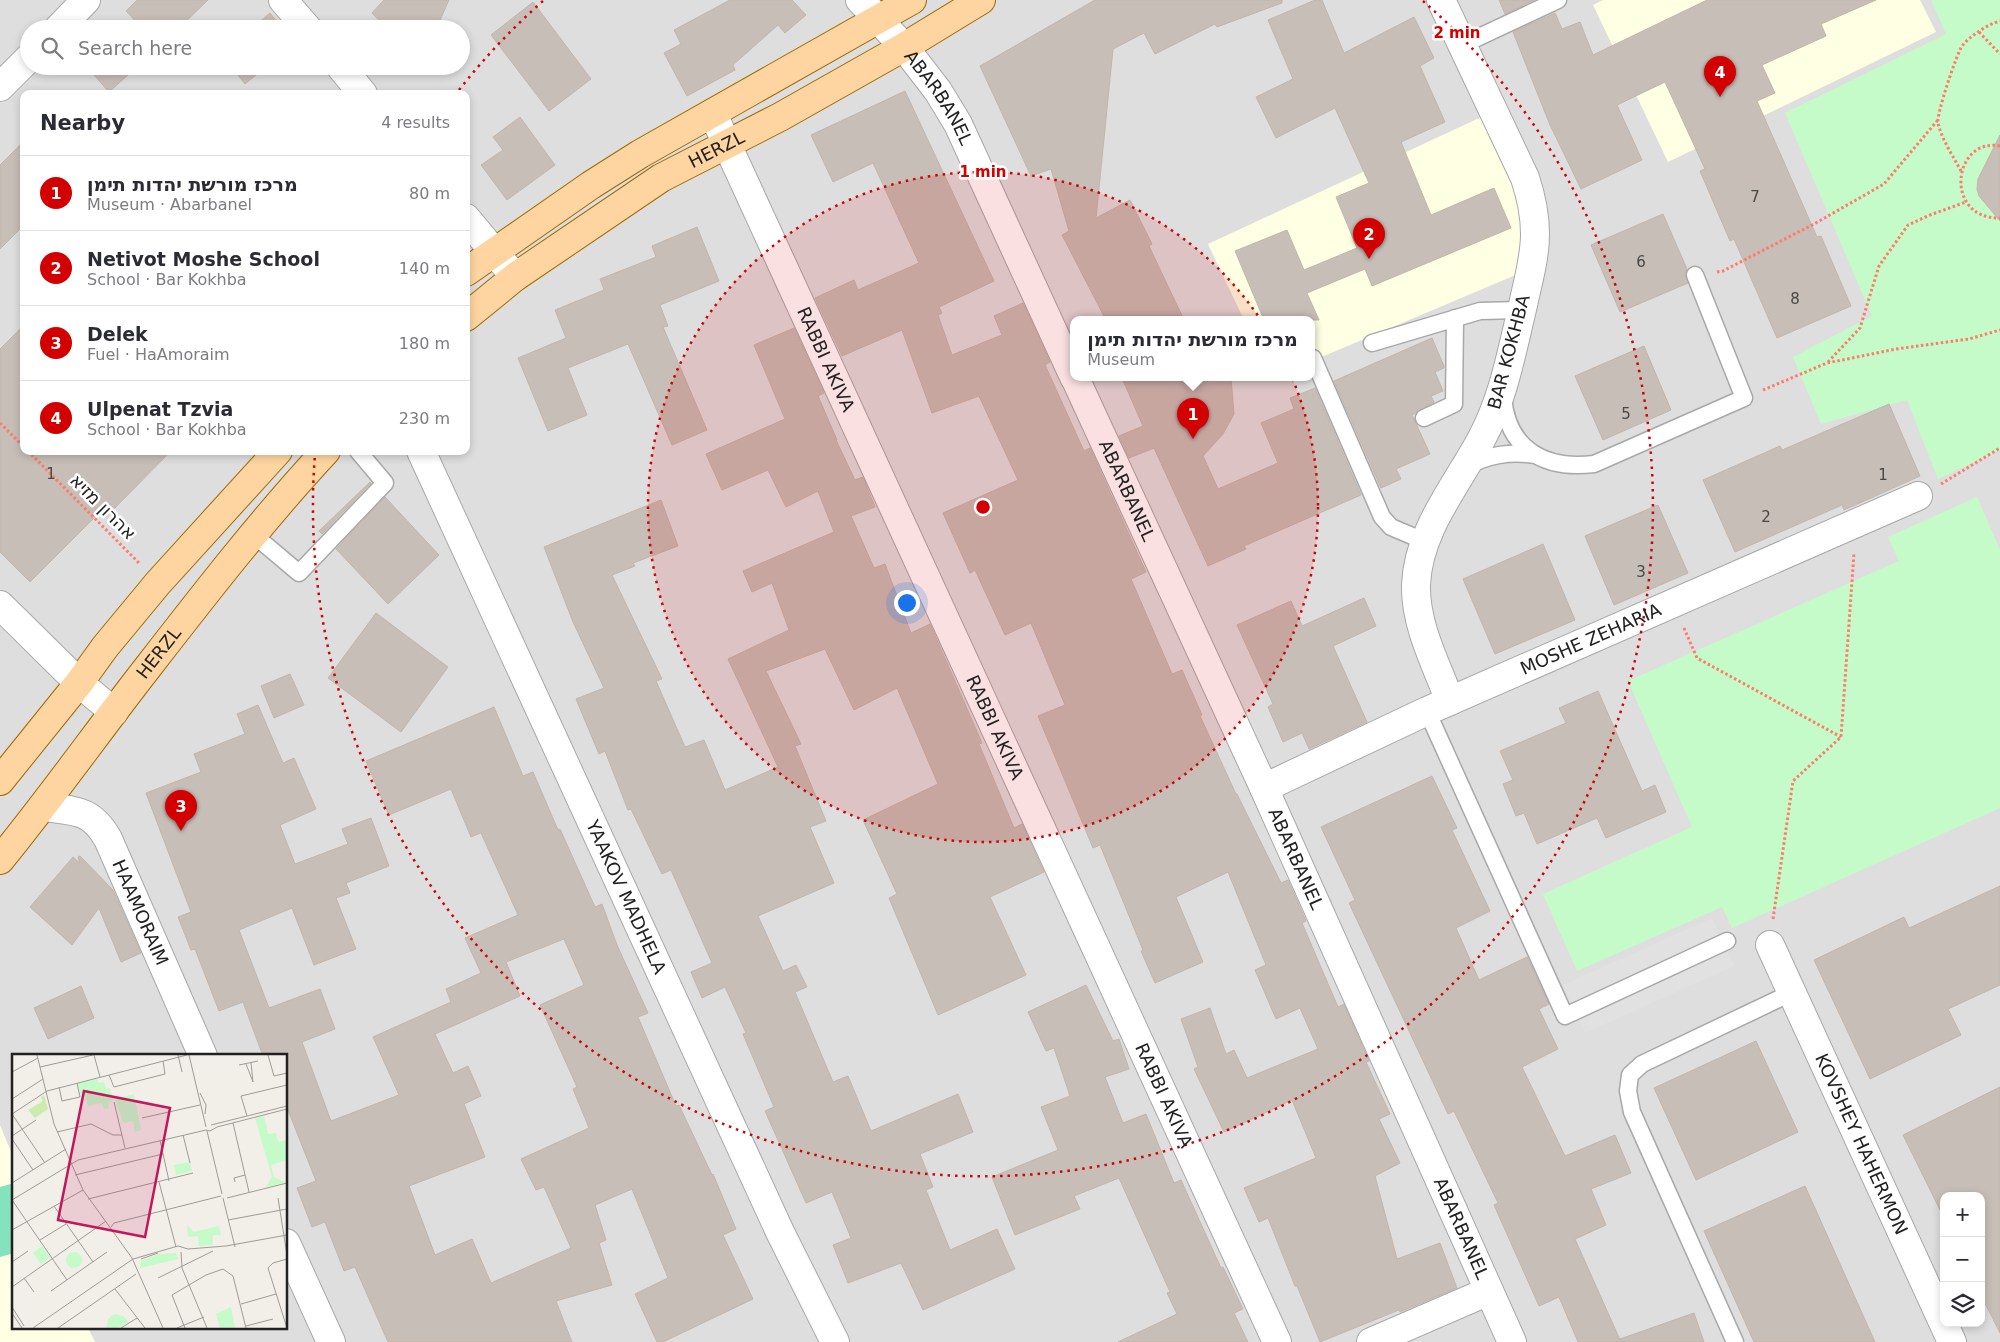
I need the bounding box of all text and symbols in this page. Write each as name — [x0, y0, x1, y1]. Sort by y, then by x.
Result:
search box — [20, 20, 470, 75]
text: 2 min — [1433, 24, 1481, 42]
icon: search — [38, 34, 66, 62]
text: Search here — [78, 37, 192, 59]
street label: ABARBANEL — [900, 46, 977, 148]
pin: 4 — [1704, 56, 1736, 97]
text: Nearby — [40, 111, 125, 135]
text: 4 results — [381, 113, 450, 132]
street label: HERZL — [685, 126, 748, 172]
text: 1 min — [959, 163, 1007, 181]
text: מרכז מורשת יהדות תימן — [87, 173, 298, 195]
text: 1 — [50, 184, 62, 203]
text: 80 m — [409, 184, 450, 203]
house number: 7 — [1750, 188, 1760, 206]
text: Museum · Abarbanel — [87, 195, 252, 214]
pin: 2 — [1353, 218, 1385, 259]
text: Netivot Moshe School — [87, 248, 320, 270]
house number: 6 — [1636, 253, 1646, 271]
text: 2 — [50, 259, 62, 278]
text: 140 m — [399, 259, 450, 278]
text: School · Bar Kokhba — [87, 270, 247, 289]
house number: 8 — [1790, 290, 1800, 308]
street label: BAR KOKHBA — [1483, 292, 1534, 412]
street label: RABBI AKIVA — [793, 304, 860, 415]
popup — [1070, 316, 1315, 381]
text: Delek — [87, 323, 148, 345]
text: מרכז מורשת יהדות תימן — [1087, 328, 1298, 350]
text: 3 — [50, 334, 62, 353]
text: 180 m — [399, 334, 450, 353]
text: Fuel · HaAmoraim — [87, 345, 230, 364]
text: Museum — [1087, 350, 1155, 369]
text: Ulpenat Tzvia — [87, 398, 233, 420]
pin: 1 — [1177, 398, 1209, 439]
house number: 5 — [1621, 405, 1631, 423]
text: 4 — [50, 409, 62, 428]
text: 230 m — [399, 409, 450, 428]
text: School · Bar Kokhba — [87, 420, 247, 439]
street label: ABARBANEL — [1095, 436, 1160, 544]
house number: 1 — [46, 465, 56, 483]
house number: 1 — [1878, 466, 1888, 484]
street label: אהרון מזיא — [66, 470, 140, 544]
centre of rings — [974, 498, 992, 516]
house number: 2 — [1761, 508, 1771, 526]
house number: 3 — [1636, 563, 1646, 581]
your location — [894, 590, 920, 616]
street label: MOSHE ZEHARIA — [1517, 599, 1665, 679]
street label: HERZL — [132, 623, 185, 683]
street label: RABBI AKIVA — [962, 672, 1029, 783]
pin: 3 — [165, 790, 197, 831]
street label: ABARBANEL — [1264, 804, 1328, 913]
street label: YAAKOV MADHELA — [582, 816, 671, 978]
street label: HAAMORAIM — [108, 856, 173, 968]
street label: RABBI AKIVA — [1131, 1040, 1198, 1151]
street label: KOVSHEY HAHERMON — [1811, 1050, 1912, 1238]
inset map — [12, 1054, 288, 1330]
street label: ABARBANEL — [1430, 1174, 1493, 1282]
map controls — [1940, 1192, 1985, 1327]
button: + — [1940, 1192, 1985, 1237]
button: − — [1940, 1237, 1985, 1282]
button: layers — [1940, 1282, 1985, 1327]

